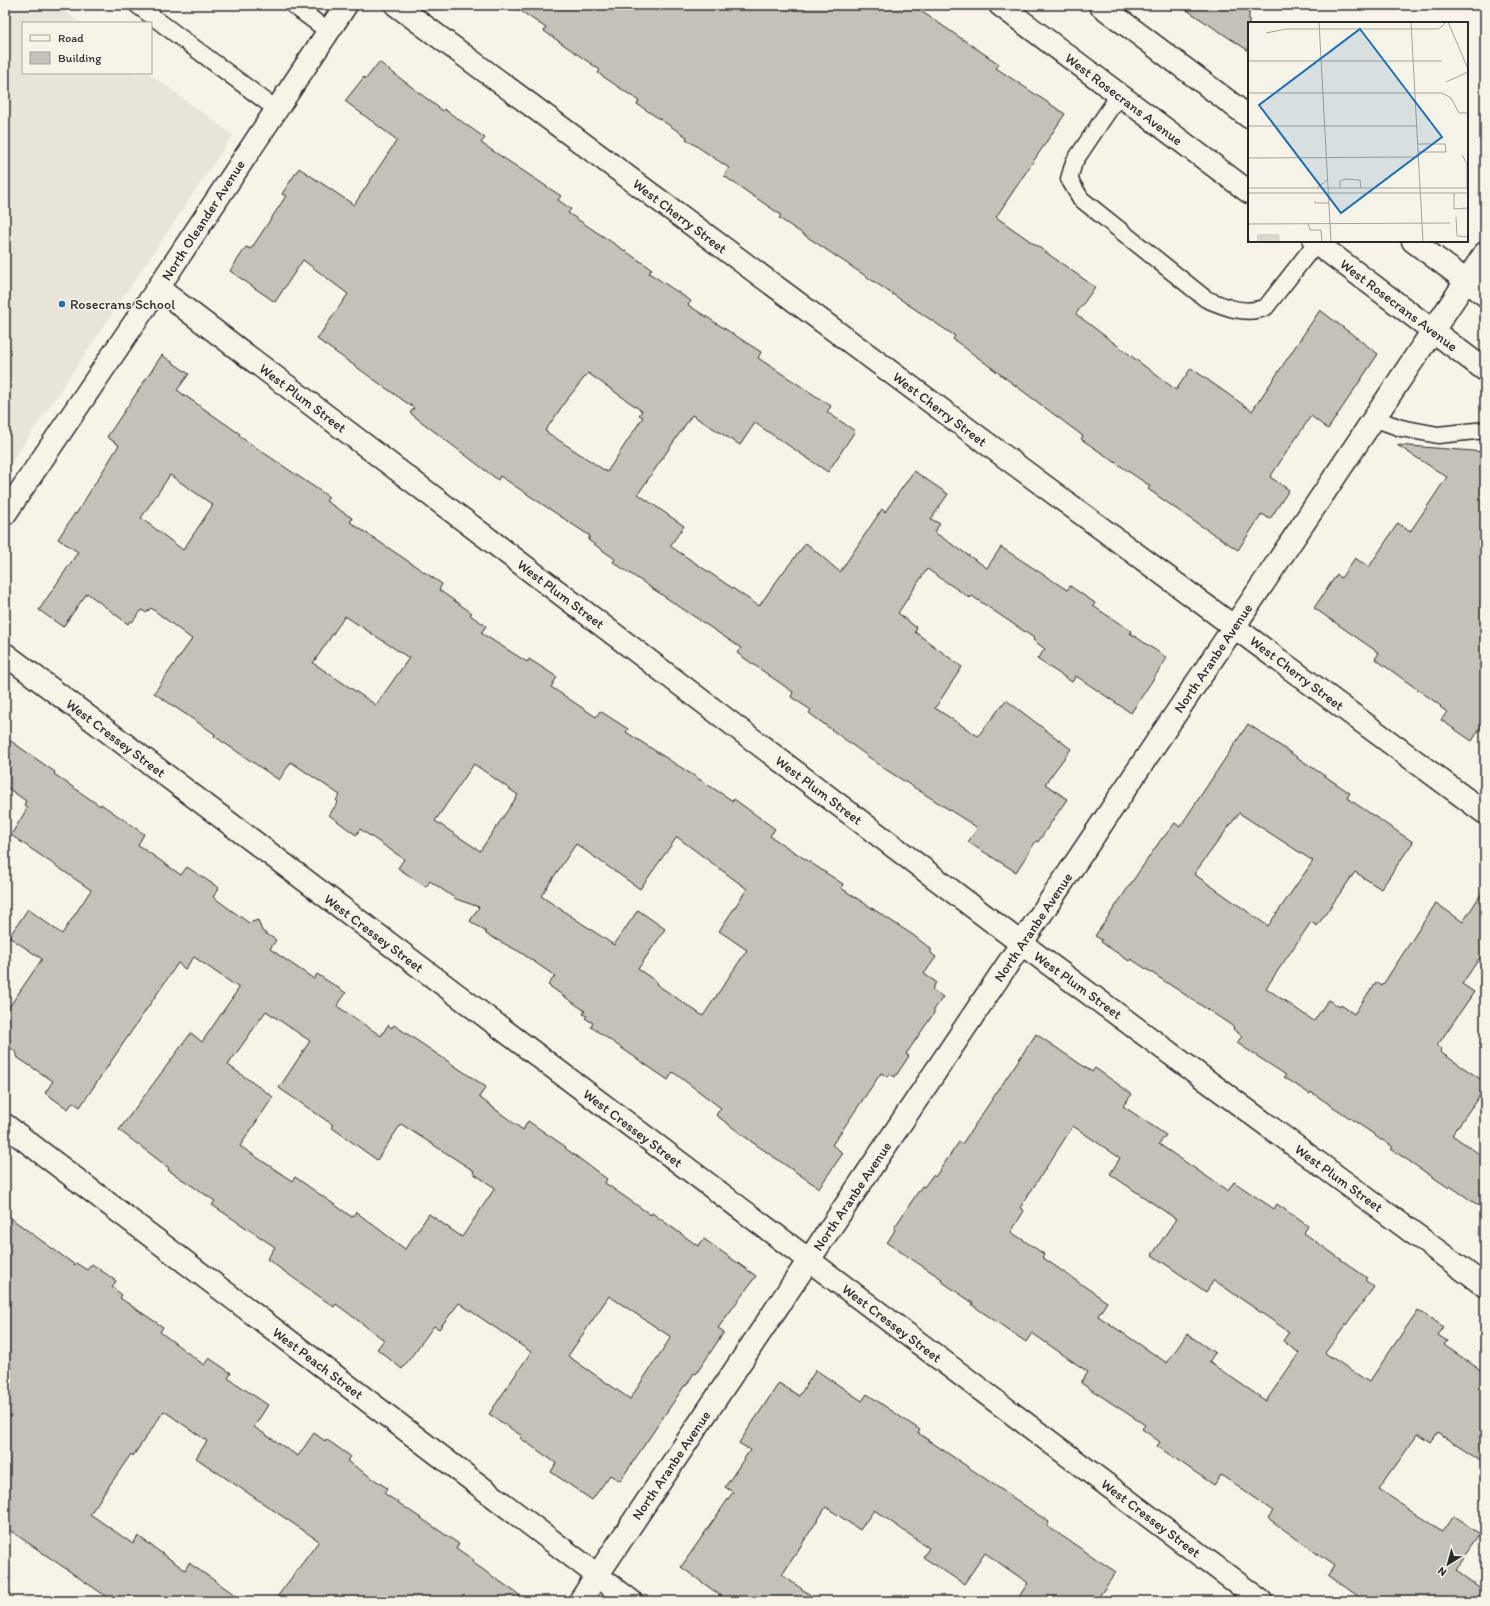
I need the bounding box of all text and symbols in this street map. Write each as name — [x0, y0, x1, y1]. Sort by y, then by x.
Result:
legend — [22, 22, 152, 74]
inset map — [1248, 22, 1468, 242]
text: Road — [58, 31, 84, 45]
street label: West Rosecrans Avenue — [1062, 50, 1186, 149]
text: Building — [58, 51, 102, 65]
street label: North Oleander Avenue — [158, 156, 249, 284]
street label: West Cherry Street — [629, 175, 730, 257]
street label: West Rosecrans Avenue — [1337, 256, 1461, 355]
place label: Rosecrans School — [70, 296, 175, 313]
marker: Rosecrans School — [57, 299, 67, 309]
street label: West Plum Street — [256, 360, 350, 437]
street label: West Cherry Street — [889, 368, 990, 450]
street label: West Plum Street — [514, 556, 608, 633]
street label: North Aranbe Avenue — [1171, 600, 1257, 716]
street label: West Cherry Street — [1246, 632, 1347, 714]
street label: West Cressey Street — [63, 696, 169, 781]
street label: West Plum Street — [772, 752, 866, 829]
street label: North Aranbe Avenue — [991, 869, 1077, 985]
street label: West Cressey Street — [321, 891, 427, 976]
street label: West Plum Street — [1030, 948, 1125, 1023]
street label: West Cressey Street — [580, 1086, 686, 1171]
street label: North Aranbe Avenue — [810, 1138, 896, 1254]
street label: West Plum Street — [1291, 1141, 1386, 1216]
street label: West Cressey Street — [839, 1281, 945, 1366]
street label: West Peach Street — [269, 1324, 366, 1403]
street label: North Aranbe Avenue — [629, 1407, 715, 1523]
street label: West Cressey Street — [1098, 1476, 1204, 1561]
north arrow — [1428, 1544, 1468, 1584]
text: N — [1435, 1564, 1449, 1579]

